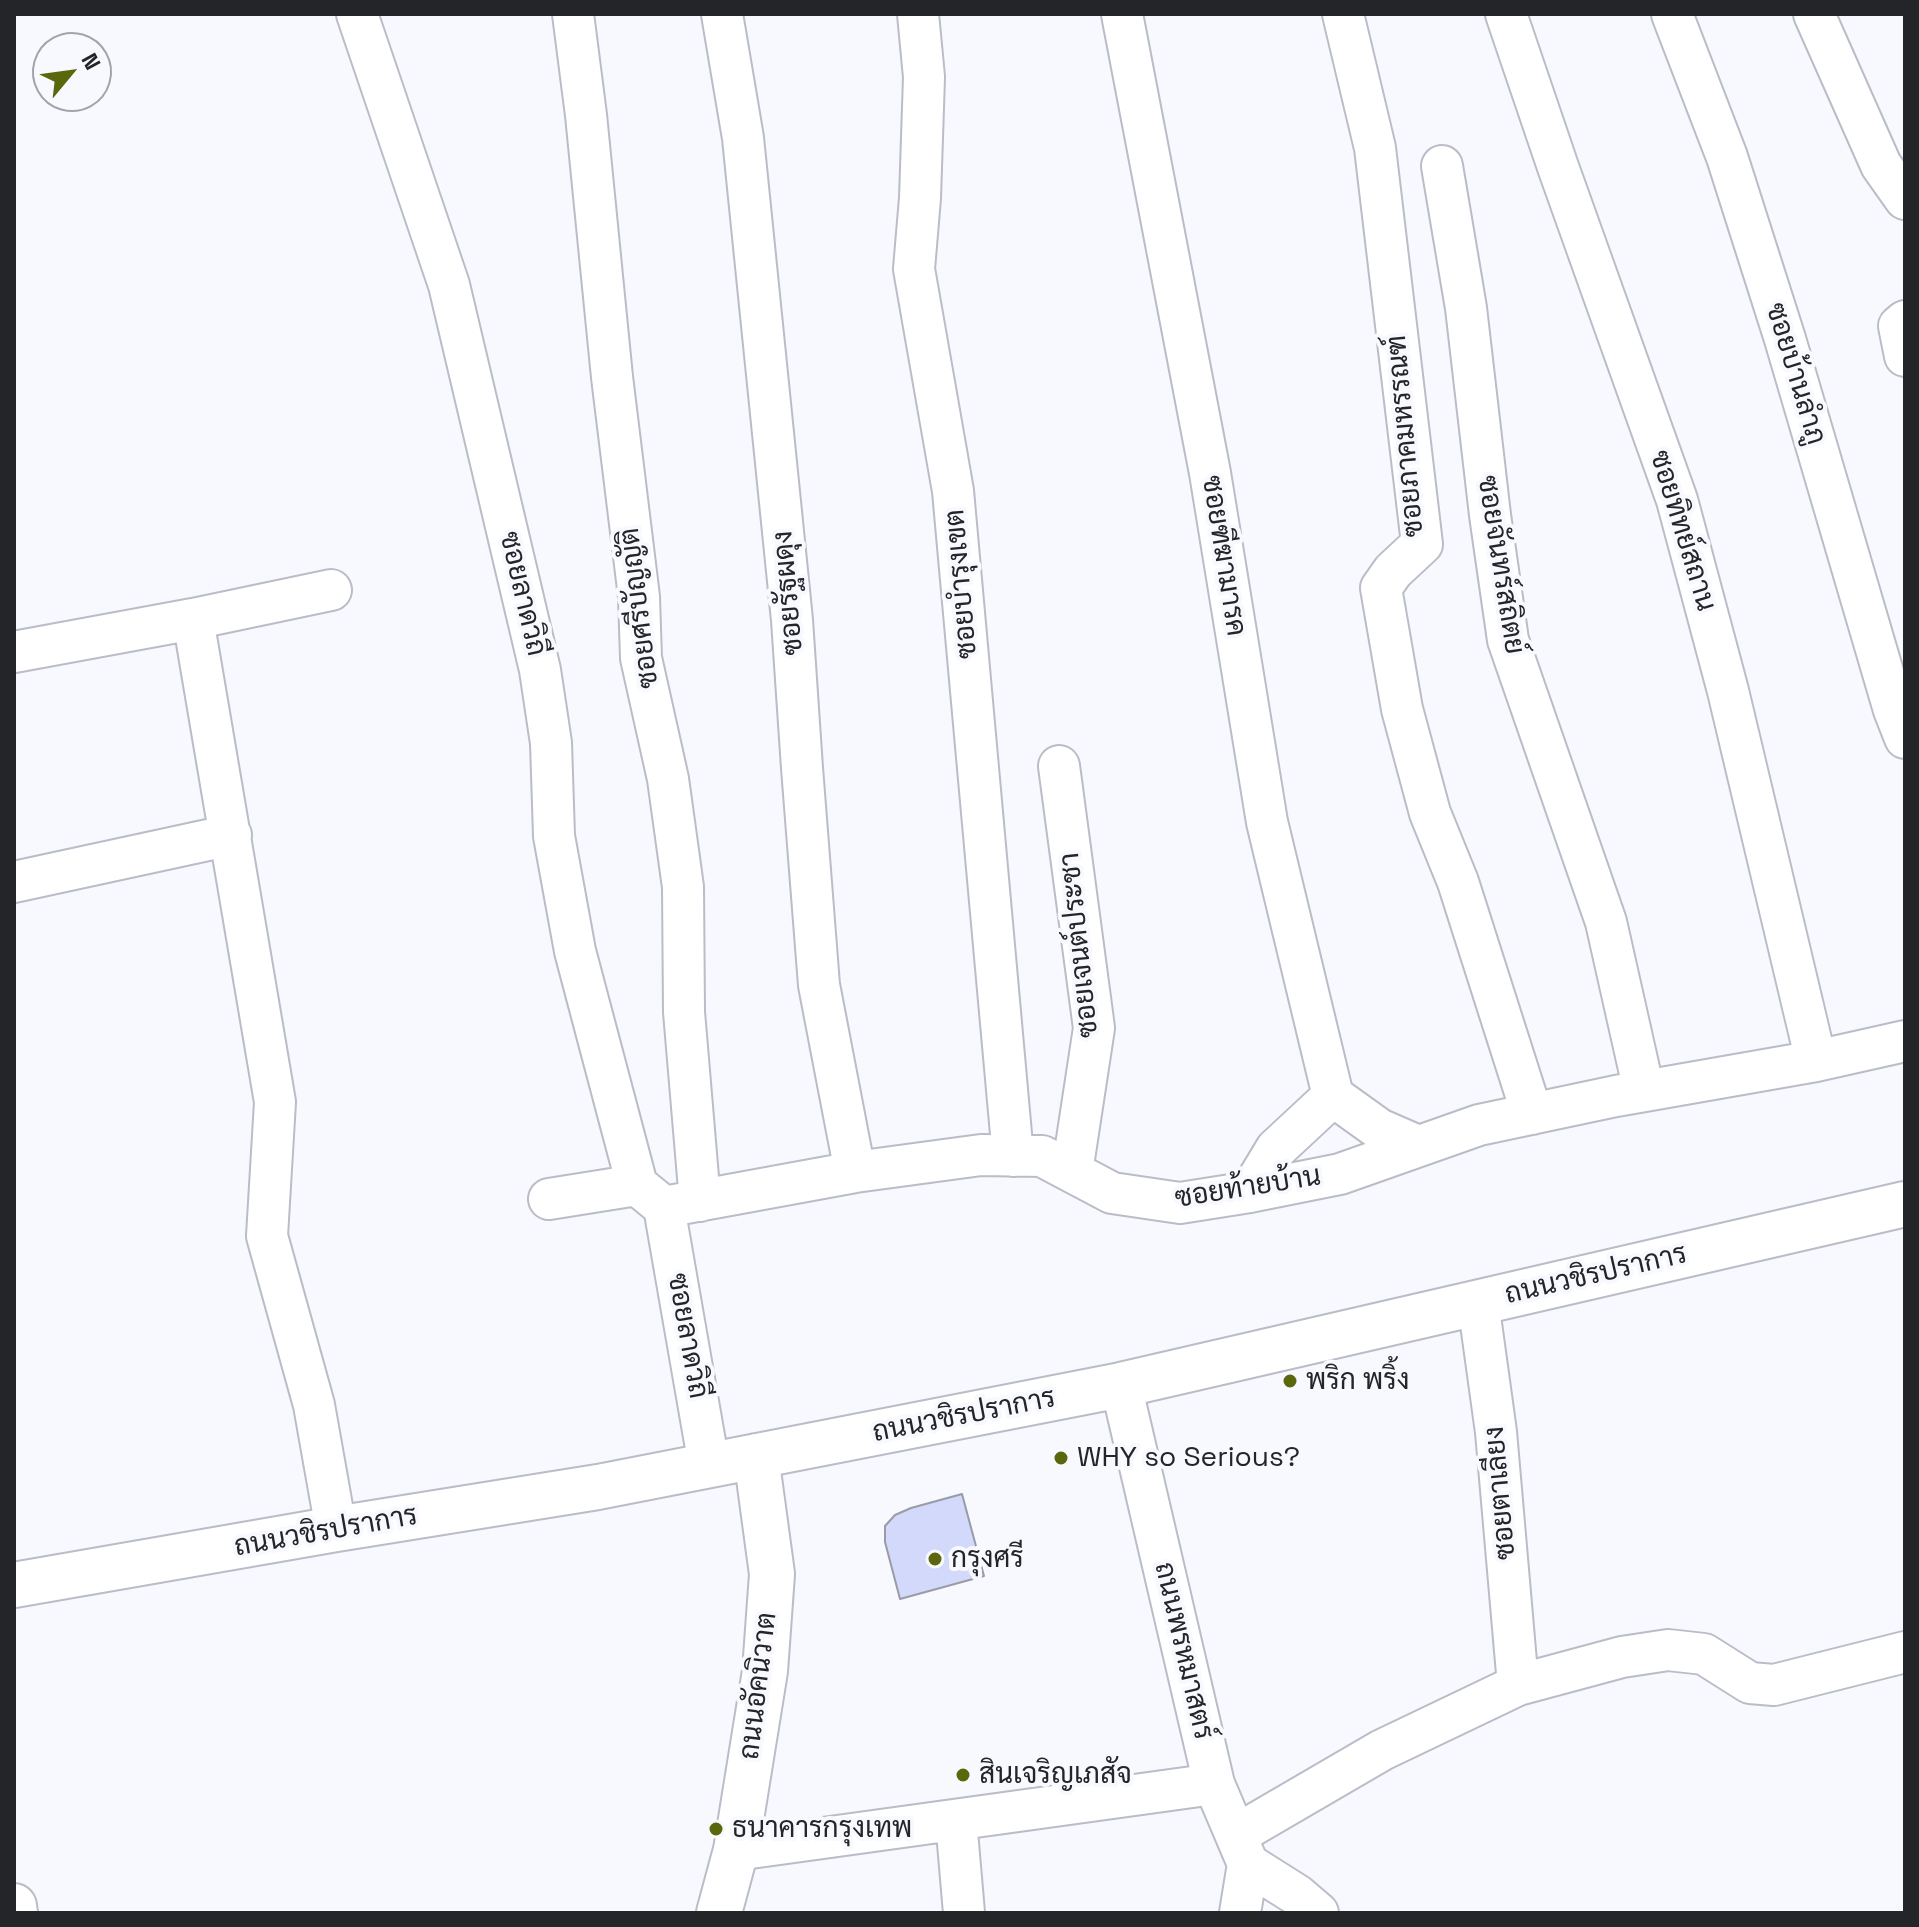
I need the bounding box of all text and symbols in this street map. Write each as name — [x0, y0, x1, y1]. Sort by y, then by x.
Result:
north arrow — [32, 32, 112, 112]
text: N — [75, 48, 107, 75]
street label: ซอยบ้านลำภู — [1758, 299, 1832, 449]
street label: ซอยภาคมหรรณฑ์ — [1380, 334, 1432, 538]
street label: ซอยทิทย์สถาน — [1642, 447, 1722, 615]
street label: ซอยฑีฆามารค — [1194, 473, 1252, 639]
street label: ซอยจันทร์สถิตย์ — [1469, 473, 1531, 657]
street label: ซอยบำรุงเขต — [939, 508, 985, 660]
street label: ซอยศรีบัญญัติ — [613, 526, 667, 690]
street label: ซอยลาดวิถี — [491, 528, 553, 660]
street label: ซอยรัฐผดุง — [767, 529, 811, 657]
street label: ซอยเจนต์ประชา — [1054, 851, 1106, 1039]
street label: ซอยท้ายบ้าน — [1173, 1160, 1323, 1216]
street label: ถนนวชิรปราการ — [1502, 1238, 1690, 1312]
street label: ซอยลาดวิถี — [659, 1271, 715, 1401]
place label: พริก พริ้ง — [1306, 1364, 1409, 1398]
marker: พริก พริ้ง — [1281, 1372, 1299, 1390]
street label: ถนนวชิรปราการ — [870, 1382, 1058, 1450]
street label: ซอยตาเลียง — [1478, 1425, 1524, 1561]
place label: WHY so Serious? — [1077, 1441, 1300, 1475]
marker: WHY so Serious? — [1052, 1449, 1070, 1467]
street label: ถนนวชิรปราการ — [232, 1499, 420, 1565]
place label: กรุงศรี — [951, 1542, 1024, 1576]
marker: กรุงศรี — [926, 1550, 944, 1568]
street label: ถนนพรหมาสตร์ — [1146, 1559, 1220, 1743]
street label: ถนนอัคนิวาต — [733, 1611, 785, 1761]
place label: สินเจริญเภสัจ — [979, 1758, 1132, 1792]
marker: สินเจริญเภสัจ — [954, 1766, 972, 1784]
place label: ธนาคารกรุงเทพ — [732, 1812, 912, 1846]
marker: ธนาคารกรุงเทพ — [707, 1820, 725, 1838]

